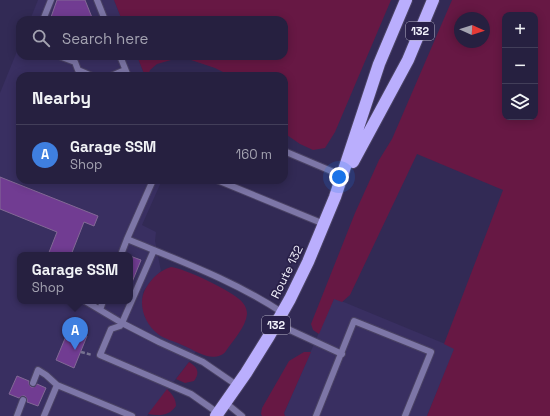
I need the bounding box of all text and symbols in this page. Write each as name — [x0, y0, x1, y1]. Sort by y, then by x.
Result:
north arrow — [454, 12, 490, 48]
map controls — [502, 12, 538, 120]
button: + — [502, 12, 538, 48]
search box — [16, 16, 288, 60]
road number: 132 — [406, 22, 434, 40]
icon: search — [30, 27, 52, 49]
text: Search here — [62, 29, 148, 48]
button: − — [502, 48, 538, 84]
button: layers — [502, 84, 538, 120]
text: Nearby — [32, 87, 91, 109]
text: Garage SSM — [70, 137, 156, 156]
text: A — [41, 146, 49, 163]
text: 160 m — [236, 146, 272, 163]
text: Shop — [70, 156, 102, 173]
your location — [329, 167, 349, 187]
street label: Route 132 — [267, 243, 307, 301]
popup — [17, 252, 133, 304]
text: Garage SSM — [32, 260, 118, 279]
text: Shop — [32, 279, 64, 296]
road number: 132 — [262, 316, 290, 334]
pin: A — [62, 317, 88, 350]

